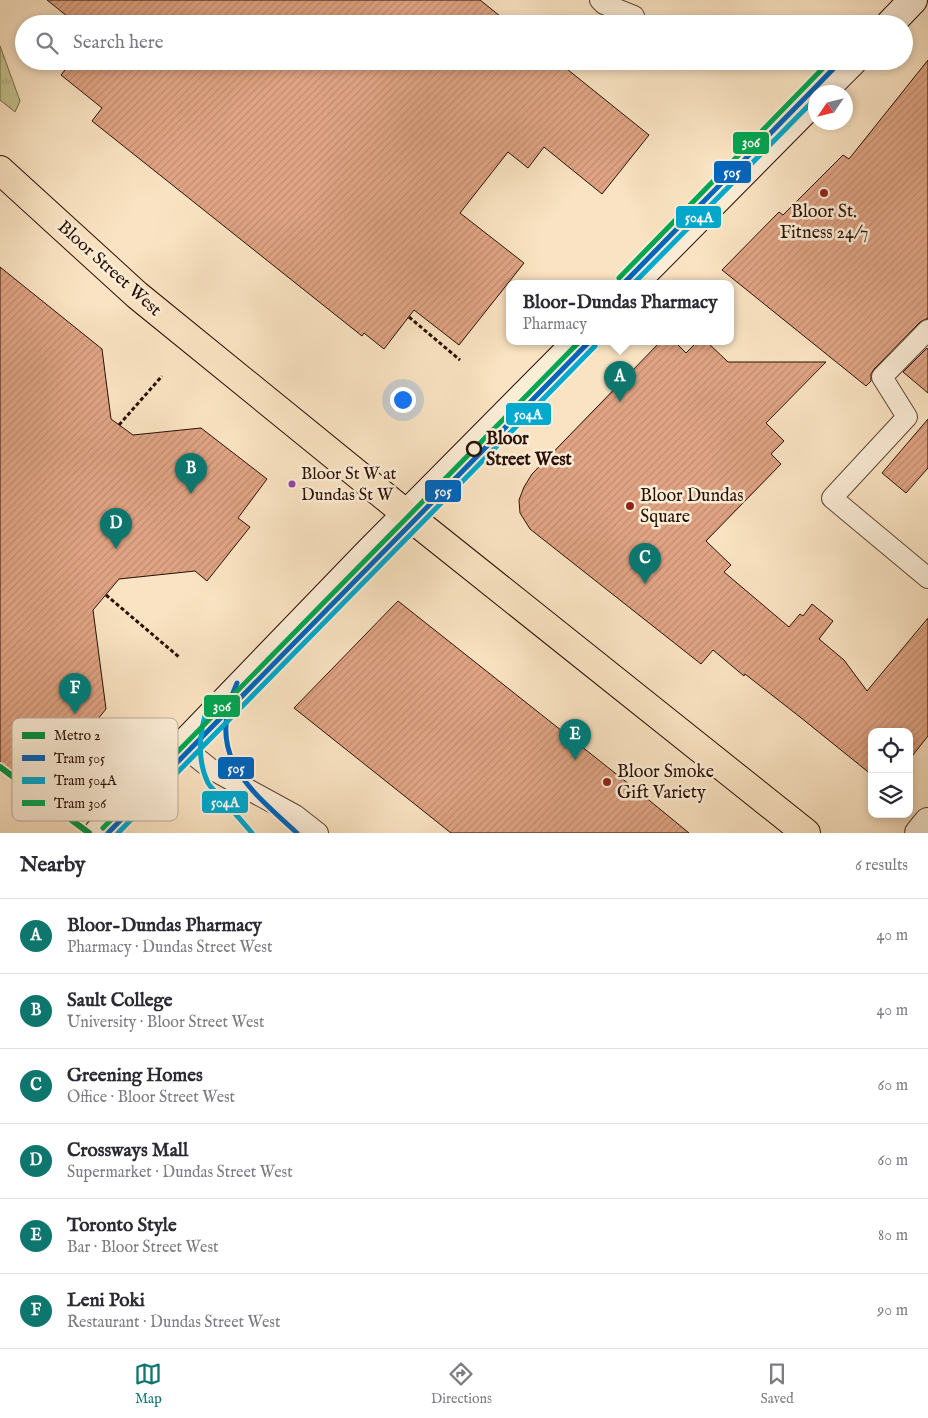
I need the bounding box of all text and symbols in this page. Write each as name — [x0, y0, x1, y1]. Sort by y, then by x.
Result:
search box — [15, 15, 913, 70]
icon: search — [33, 29, 61, 57]
text: Search here — [73, 31, 164, 55]
north arrow — [808, 85, 853, 130]
line badge: 306 — [732, 131, 770, 155]
text: 306 — [742, 134, 761, 152]
line badge: 505 — [713, 160, 752, 184]
text: 505 — [724, 164, 740, 182]
marker: Bloor St. Fitness 24/7 — [818, 187, 830, 199]
place label: Bloor St. Fitness 24/7 — [780, 201, 868, 245]
line badge: 504A — [675, 205, 722, 229]
text: 504A — [685, 209, 715, 227]
street label: Bloor Street West — [52, 216, 166, 322]
popup — [506, 280, 734, 345]
text: Bloor-Dundas Pharmacy — [523, 291, 717, 315]
text: Pharmacy — [523, 315, 587, 335]
pin: A — [604, 361, 636, 402]
your location — [390, 387, 416, 413]
line badge: 504A — [505, 402, 552, 426]
text: 504A — [514, 406, 544, 424]
place label: Bloor Street West — [486, 428, 572, 472]
marker: Bloor Street West — [466, 441, 482, 457]
pin: B — [175, 453, 207, 494]
place label: Bloor St W at Dundas St W — [301, 464, 397, 506]
marker: Bloor St W at Dundas St W — [287, 479, 297, 489]
line badge: 505 — [424, 479, 462, 503]
text: 505 — [435, 483, 451, 501]
place label: Bloor Dundas Square — [640, 485, 744, 529]
marker: Bloor Dundas Square — [624, 500, 636, 512]
pin: D — [100, 508, 132, 549]
pin: C — [629, 543, 661, 584]
pin: F — [59, 673, 91, 714]
line badge: 306 — [203, 694, 241, 718]
text: 306 — [213, 698, 232, 716]
legend — [12, 718, 178, 821]
pin: E — [559, 719, 591, 760]
text: Metro 2 — [54, 727, 101, 745]
map controls — [868, 728, 913, 818]
button: locate — [868, 728, 913, 773]
text: Tram 505 — [54, 750, 105, 768]
line badge: 505 — [217, 756, 255, 780]
text: 505 — [228, 760, 244, 778]
place label: Bloor Smoke Gift Variety — [617, 761, 714, 805]
text: Tram 504A — [54, 772, 117, 790]
button: layers — [868, 773, 913, 818]
marker: Bloor Smoke Gift Variety — [601, 776, 613, 788]
line badge: 504A — [201, 790, 249, 814]
text: 504A — [211, 794, 241, 812]
text: Tram 306 — [54, 795, 107, 813]
text: Nearby — [20, 852, 85, 879]
text: 6 results — [855, 856, 908, 876]
text: Bloor-Dundas Pharmacy — [67, 914, 262, 938]
text: A — [31, 926, 41, 946]
text: 40 m — [876, 926, 908, 946]
text: Pharmacy · Dundas Street West — [67, 938, 272, 958]
text: Sault College — [67, 989, 173, 1013]
text: B — [31, 1001, 41, 1021]
text: 40 m — [876, 1001, 908, 1021]
text: University · Bloor Street West — [67, 1013, 264, 1033]
text: Greening Homes — [67, 1064, 203, 1088]
text: C — [30, 1076, 42, 1096]
text: 60 m — [878, 1076, 908, 1096]
text: Office · Bloor Street West — [67, 1088, 235, 1108]
text: Crossways Mall — [67, 1139, 188, 1163]
text: D — [30, 1151, 42, 1171]
text: 60 m — [878, 1151, 908, 1171]
text: Supermarket · Dundas Street West — [67, 1163, 293, 1183]
text: Toronto Style — [67, 1214, 177, 1238]
text: E — [30, 1226, 42, 1246]
text: 80 m — [878, 1226, 908, 1246]
text: Bar · Bloor Street West — [67, 1238, 219, 1258]
text: Leni Poki — [67, 1289, 145, 1313]
text: F — [31, 1301, 41, 1321]
text: 90 m — [877, 1301, 908, 1321]
text: Restaurant · Dundas Street West — [67, 1313, 280, 1333]
tab: Map — [134, 1360, 162, 1408]
tab: Directions — [431, 1360, 492, 1408]
tab: Saved — [761, 1360, 794, 1408]

